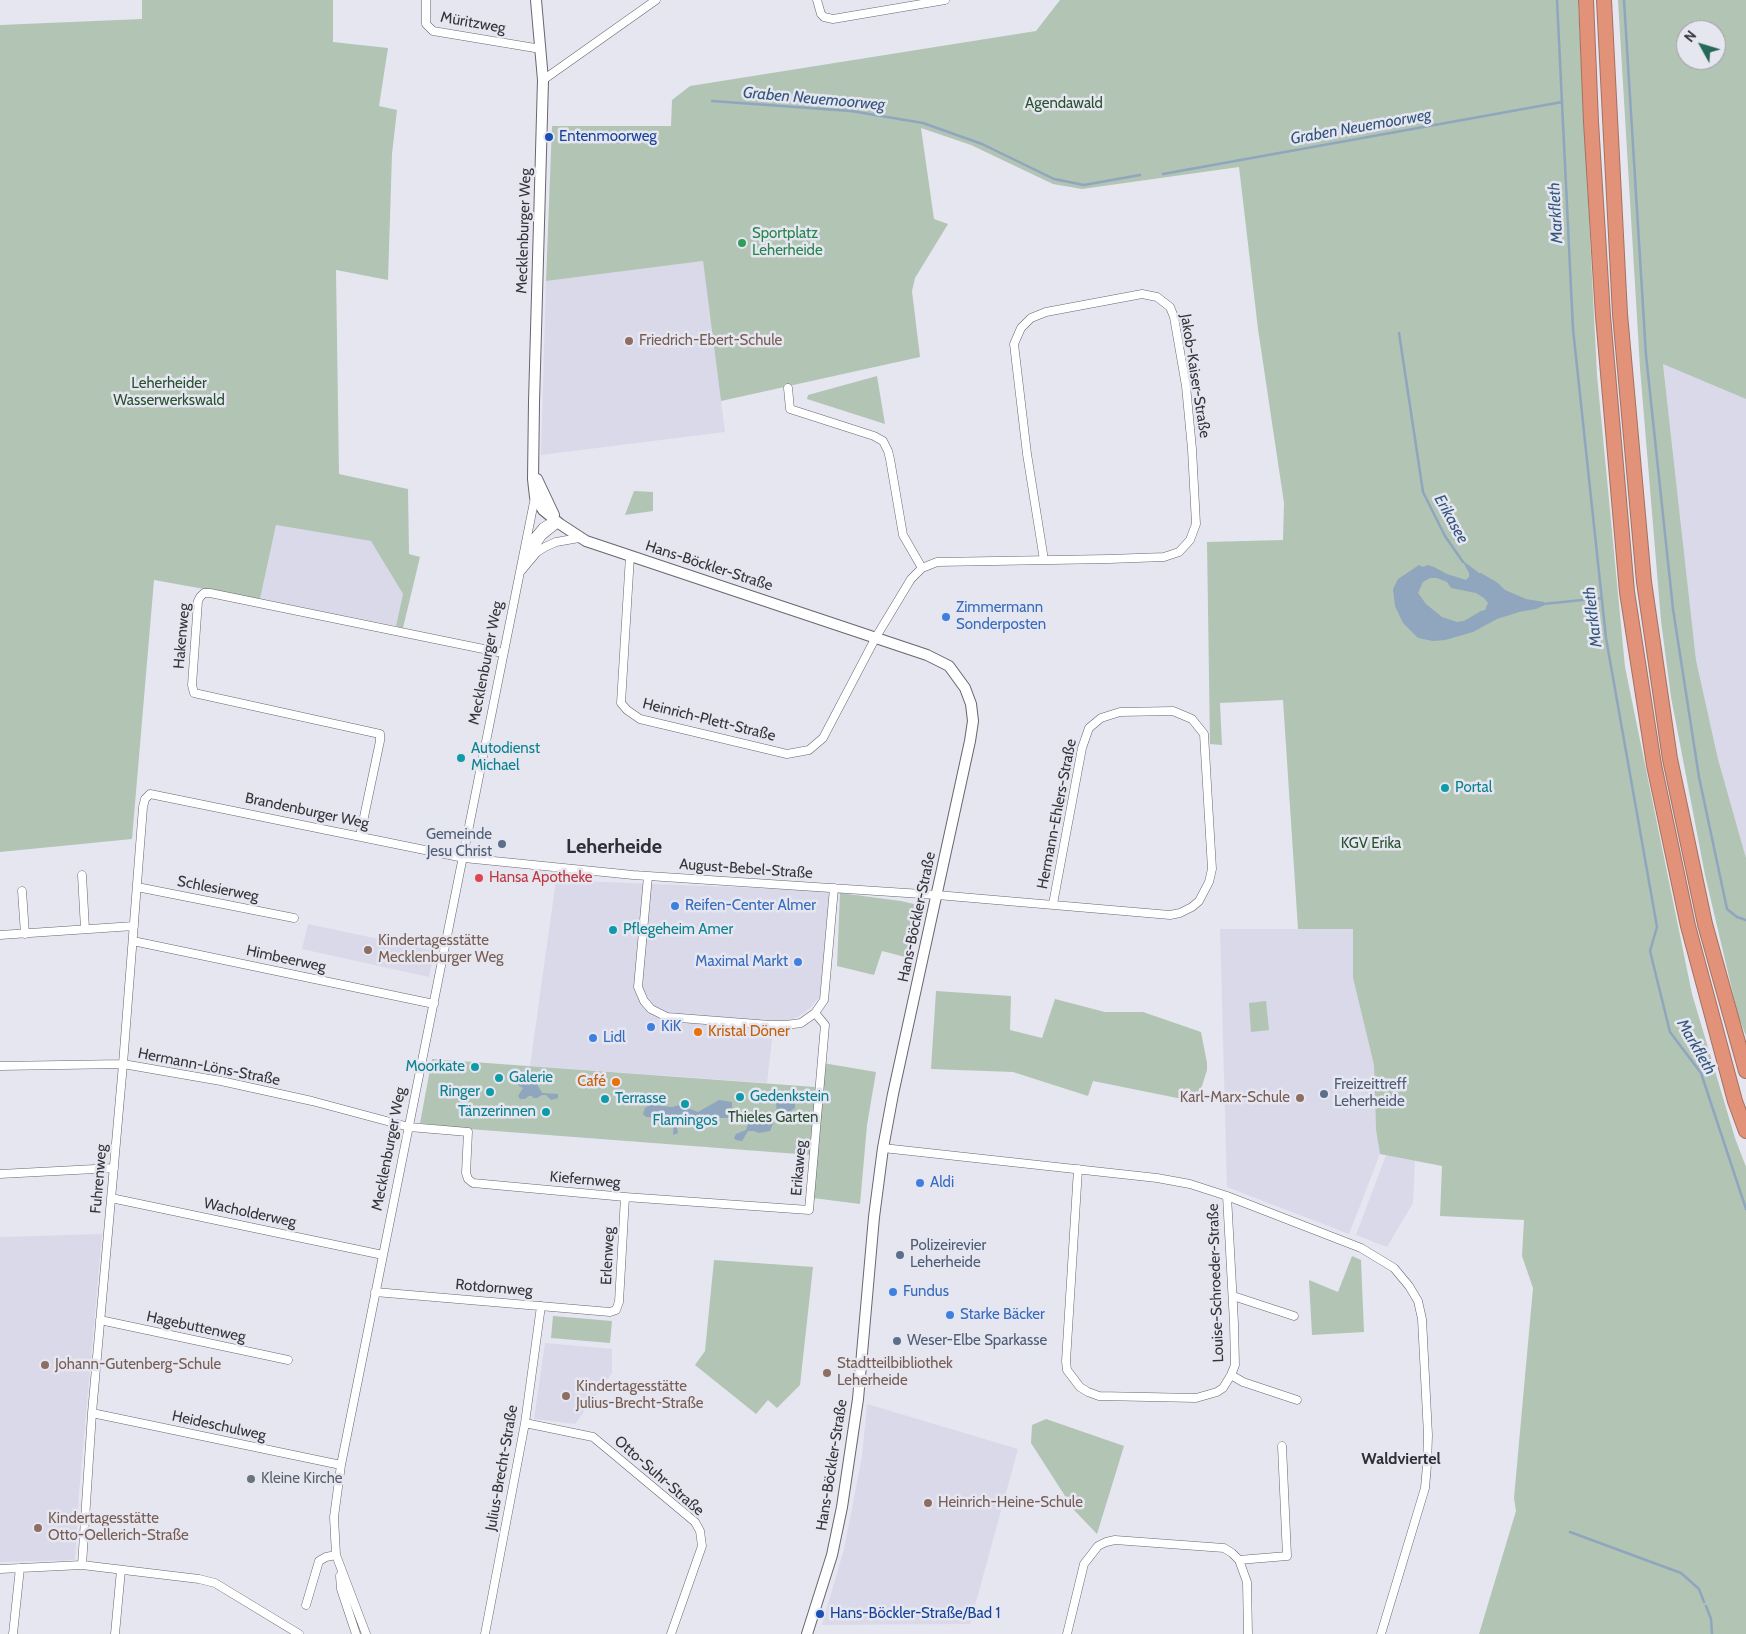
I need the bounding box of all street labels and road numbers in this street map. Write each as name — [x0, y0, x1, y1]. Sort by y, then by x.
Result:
street label: Müritzweg — [439, 8, 507, 38]
street label: Mecklenburger Weg — [513, 168, 535, 294]
street label: Jakob-Kaiser-Straße — [1176, 313, 1214, 439]
street label: Hans-Böckler-Straße — [643, 537, 775, 595]
street label: Mecklenburger Weg — [465, 600, 507, 726]
street label: Hakenweg — [170, 602, 194, 670]
street label: Heinrich-Plett-Straße — [641, 695, 777, 745]
street label: Hermann-Ehlers-Straße — [1034, 737, 1080, 891]
street label: Brandenburger Weg — [243, 789, 371, 833]
street label: Hans-Böckler-Straße — [894, 850, 940, 984]
street label: August-Bebel-Straße — [679, 855, 813, 883]
street label: Schlesierweg — [176, 872, 260, 906]
street label: Himbeerweg — [244, 942, 328, 976]
street label: Hermann-Löns-Straße — [136, 1044, 282, 1090]
street label: Mecklenburger Weg — [368, 1086, 410, 1212]
street label: Erikaweg — [788, 1139, 810, 1197]
street label: Fuhrenweg — [87, 1144, 111, 1214]
street label: Kiefernweg — [549, 1168, 621, 1192]
street label: Wacholderweg — [202, 1194, 298, 1232]
street label: Louise-Schroeder-Straße — [1204, 1203, 1228, 1363]
street label: Erlenweg — [597, 1226, 619, 1286]
street label: Rotdornweg — [455, 1276, 533, 1300]
street label: Hagebuttenweg — [145, 1308, 247, 1346]
street label: Hans-Böckler-Straße — [813, 1398, 851, 1532]
street label: Julius-Brecht-Straße — [482, 1404, 522, 1532]
street label: Heideschulweg — [170, 1407, 268, 1445]
street label: Otto-Suhr-Straße — [610, 1432, 708, 1520]

